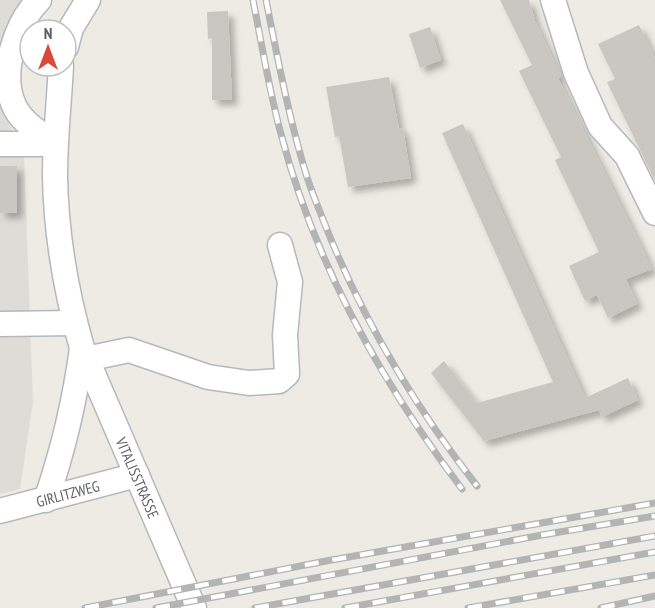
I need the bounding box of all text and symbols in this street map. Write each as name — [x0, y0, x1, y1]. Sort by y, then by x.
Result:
north arrow — [18, 18, 78, 78]
text: N — [44, 23, 52, 43]
street label: VITALISSTRASSE — [112, 434, 164, 521]
street label: GIRLITZWEG — [34, 476, 101, 511]

